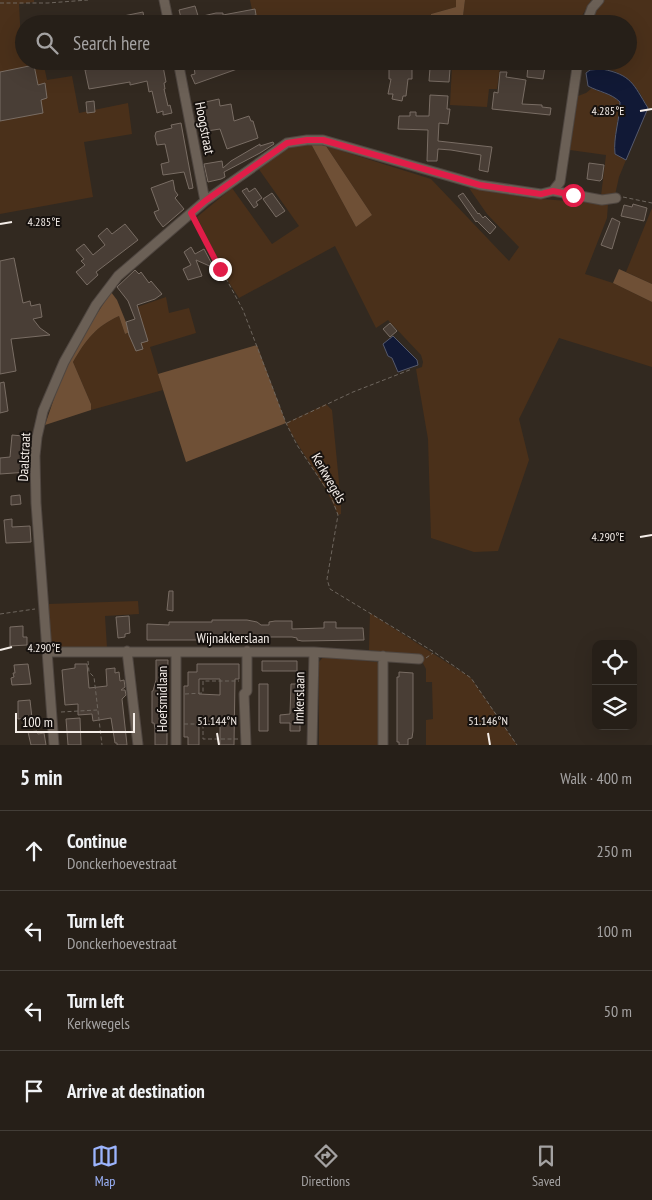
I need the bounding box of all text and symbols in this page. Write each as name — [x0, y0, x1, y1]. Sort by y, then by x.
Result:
search box — [15, 15, 637, 70]
icon: search — [33, 29, 61, 57]
text: Search here — [73, 31, 150, 55]
street label: Hoogstraat — [191, 100, 219, 156]
text: 4.285°E — [592, 103, 625, 118]
route start — [562, 184, 585, 207]
text: 4.285°E — [28, 214, 61, 229]
route end — [209, 258, 232, 281]
street label: Daalstraat — [14, 432, 34, 482]
street label: Kerkwegels — [307, 450, 351, 507]
text: 4.290°E — [592, 529, 625, 544]
street label: Wijnakkerslaan — [197, 629, 269, 647]
text: 4.290°E — [28, 640, 61, 655]
map controls — [592, 640, 637, 730]
button: locate — [592, 640, 637, 685]
street label: Hoefsmidlaan — [153, 666, 171, 732]
street label: Imkerslaan — [290, 672, 308, 724]
button: layers — [592, 685, 637, 730]
scale bar — [15, 710, 135, 733]
text: 100 m — [22, 713, 53, 731]
text: 51.144°N — [197, 713, 237, 728]
text: 51.146°N — [468, 713, 508, 728]
text: 5 min — [20, 764, 62, 791]
text: Walk · 400 m — [560, 768, 632, 788]
text: Continue — [67, 829, 127, 853]
icon: ahead — [20, 837, 48, 865]
text: 250 m — [597, 841, 632, 861]
text: Donckerhoevestraat — [67, 853, 177, 873]
text: Turn left — [67, 909, 124, 933]
icon: left — [20, 917, 48, 945]
text: 100 m — [597, 921, 632, 941]
text: Donckerhoevestraat — [67, 933, 177, 953]
text: Turn left — [67, 989, 124, 1013]
icon: left — [20, 997, 48, 1025]
text: 50 m — [604, 1001, 632, 1021]
text: Kerkwegels — [67, 1013, 130, 1033]
icon: arrive — [20, 1077, 48, 1105]
text: Arrive at destination — [67, 1079, 205, 1103]
tab: Map — [91, 1142, 119, 1190]
tab: Directions — [301, 1142, 350, 1190]
tab: Saved — [532, 1142, 561, 1190]

